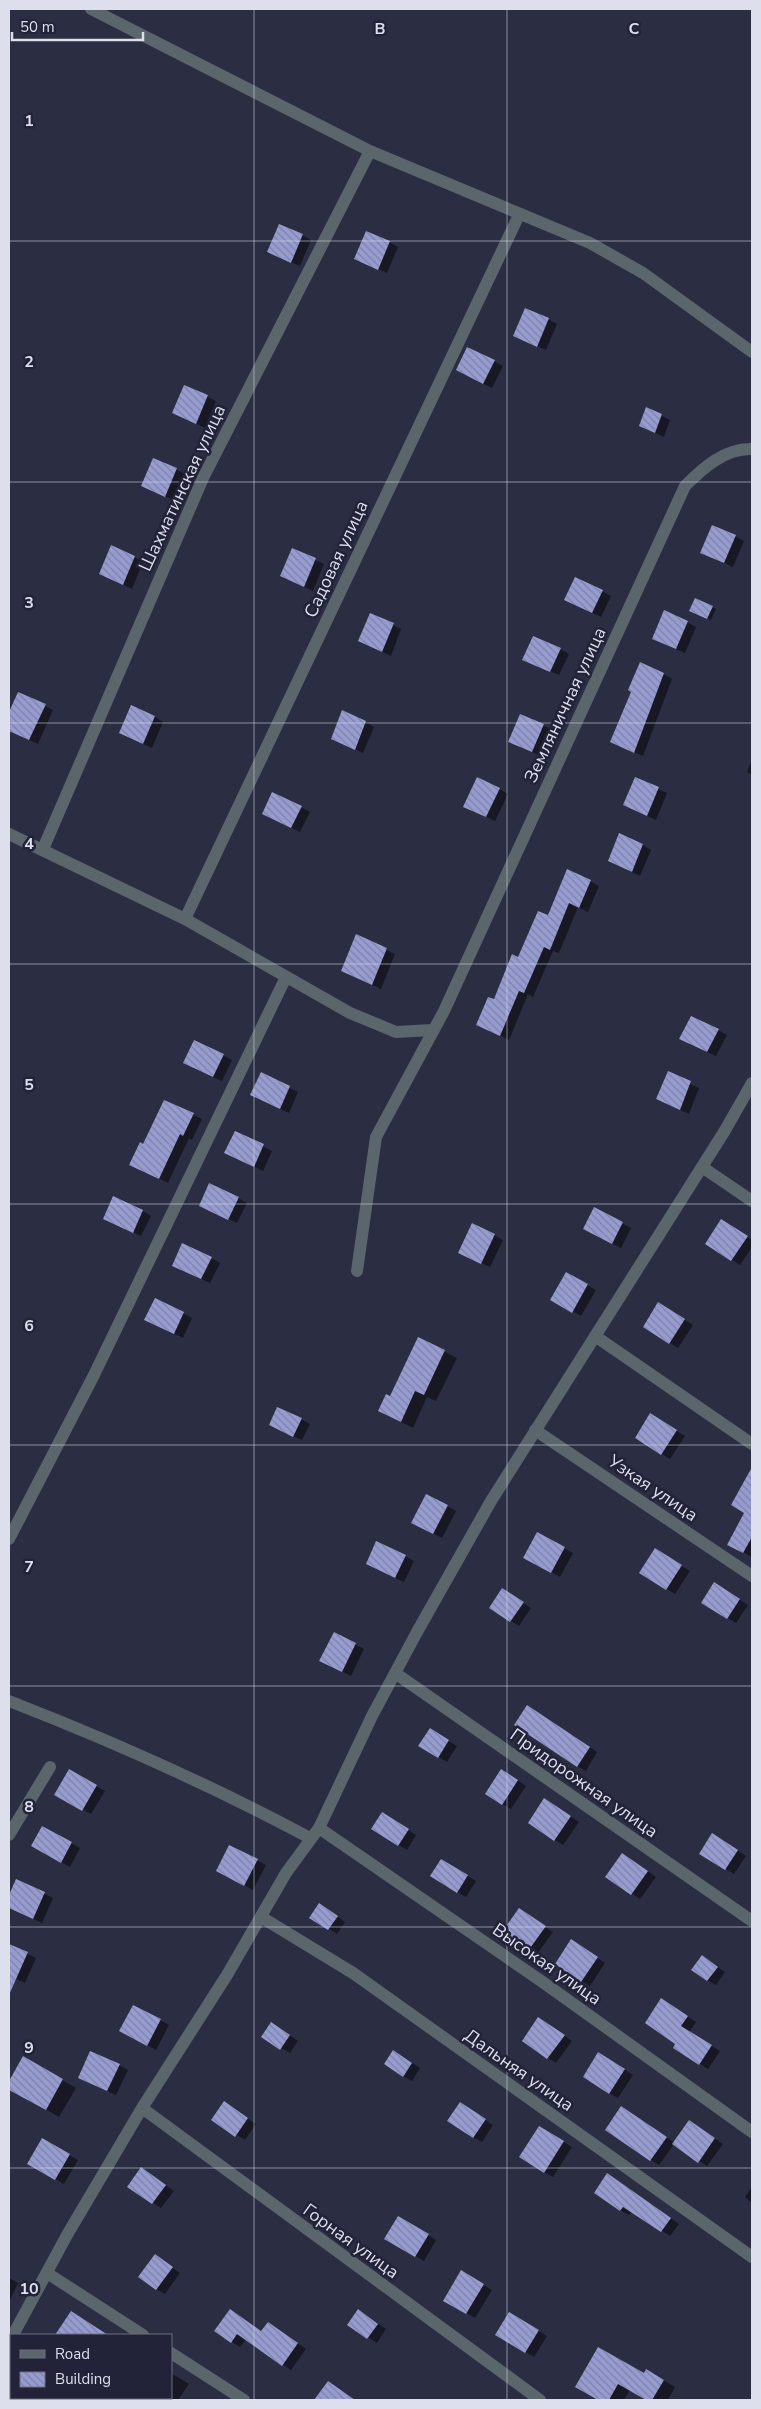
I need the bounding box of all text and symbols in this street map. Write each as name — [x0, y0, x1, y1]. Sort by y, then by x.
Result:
scale bar — [12, 10, 144, 42]
text: 50 m — [20, 17, 55, 37]
text: B — [374, 18, 386, 40]
text: C — [629, 18, 640, 40]
text: 1 — [24, 110, 34, 132]
text: 2 — [24, 351, 34, 373]
street label: Шахматинская улица — [133, 401, 231, 575]
street label: Садовая улица — [298, 497, 374, 621]
text: 3 — [24, 592, 34, 614]
street label: Земляничная улица — [518, 623, 612, 787]
text: 4 — [24, 833, 34, 855]
text: 5 — [24, 1074, 34, 1096]
text: 6 — [24, 1315, 34, 1337]
street label: Узкая улица — [603, 1449, 703, 1527]
text: 7 — [24, 1556, 34, 1578]
street label: Придорожная улица — [505, 1723, 663, 1843]
text: 8 — [24, 1796, 34, 1818]
street label: Высокая улица — [488, 1918, 606, 2010]
street label: Дальняя улица — [459, 2023, 579, 2117]
text: 9 — [24, 2037, 34, 2059]
street label: Горная улица — [298, 2198, 404, 2284]
text: 10 — [19, 2278, 39, 2300]
legend — [10, 2334, 172, 2399]
text: Road — [55, 2344, 90, 2364]
text: Building — [55, 2369, 111, 2389]

